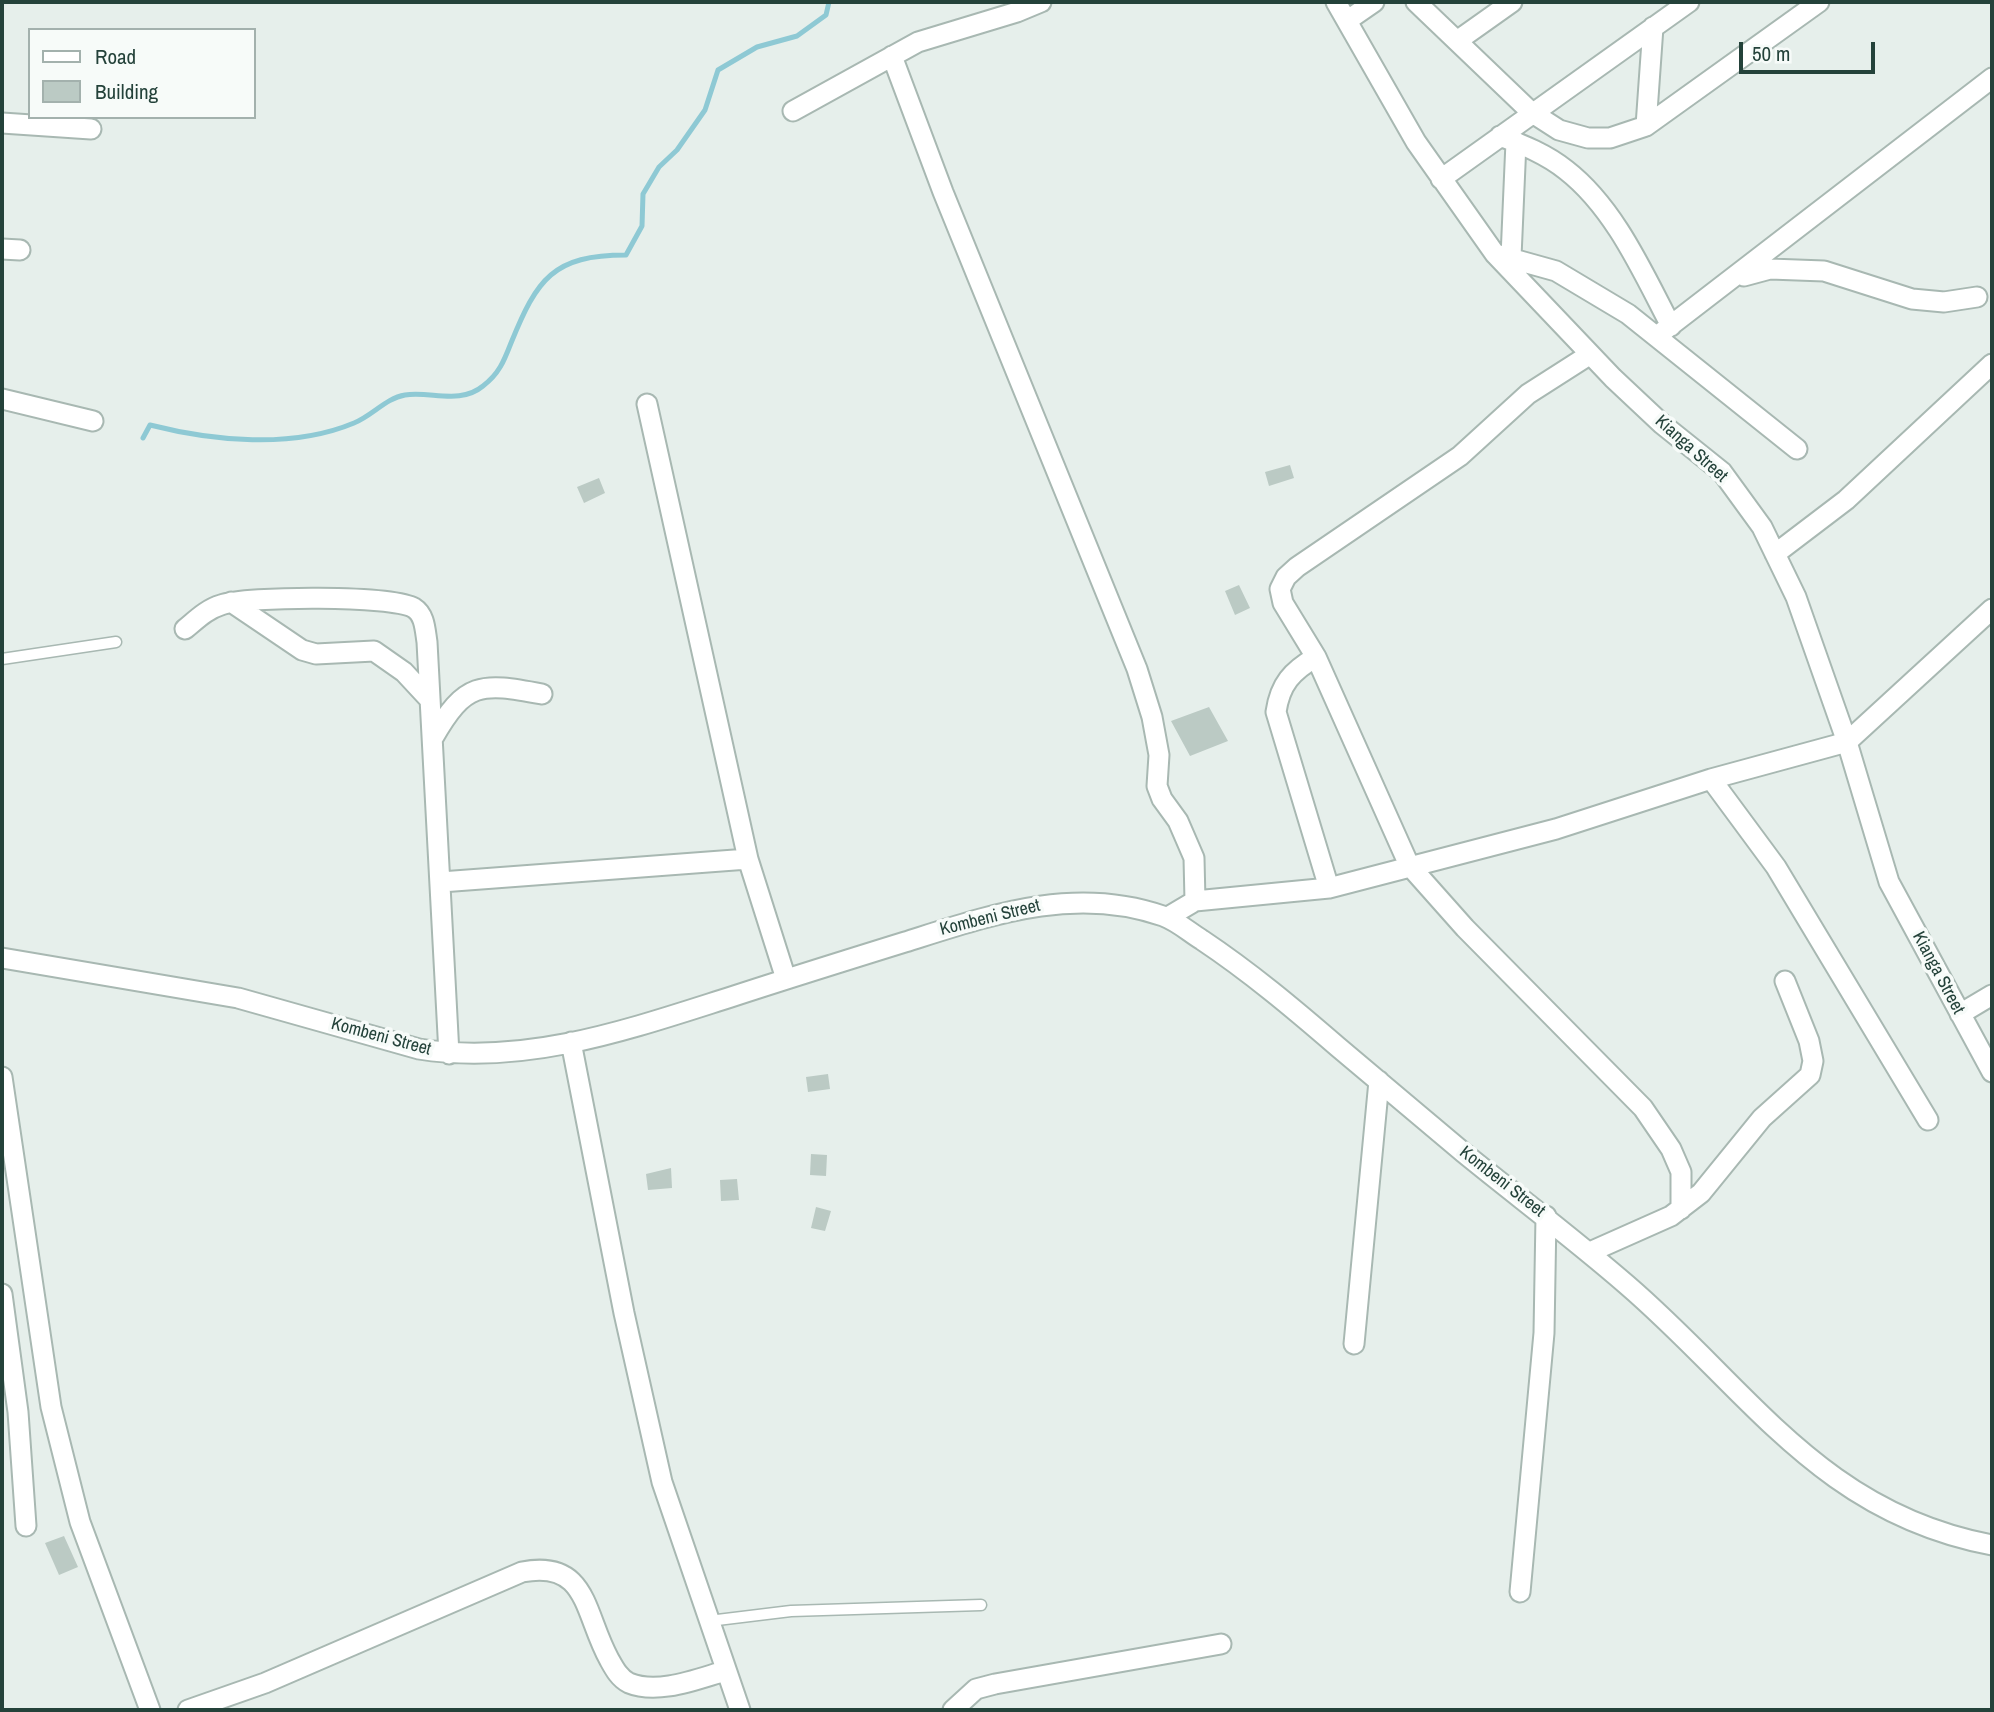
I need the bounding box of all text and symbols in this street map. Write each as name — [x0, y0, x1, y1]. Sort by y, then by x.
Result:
legend — [28, 28, 256, 119]
scale bar — [1742, 28, 1878, 72]
text: 50 m — [1752, 39, 1790, 68]
text: Road — [95, 42, 136, 71]
text: Building — [95, 77, 158, 106]
street label: Kianga Street — [1650, 411, 1732, 487]
street label: Kombeni Street — [938, 895, 1042, 941]
street label: Kianga Street — [1907, 928, 1969, 1018]
street label: Kombeni Street — [329, 1013, 433, 1061]
street label: Kombeni Street — [1455, 1142, 1549, 1222]

